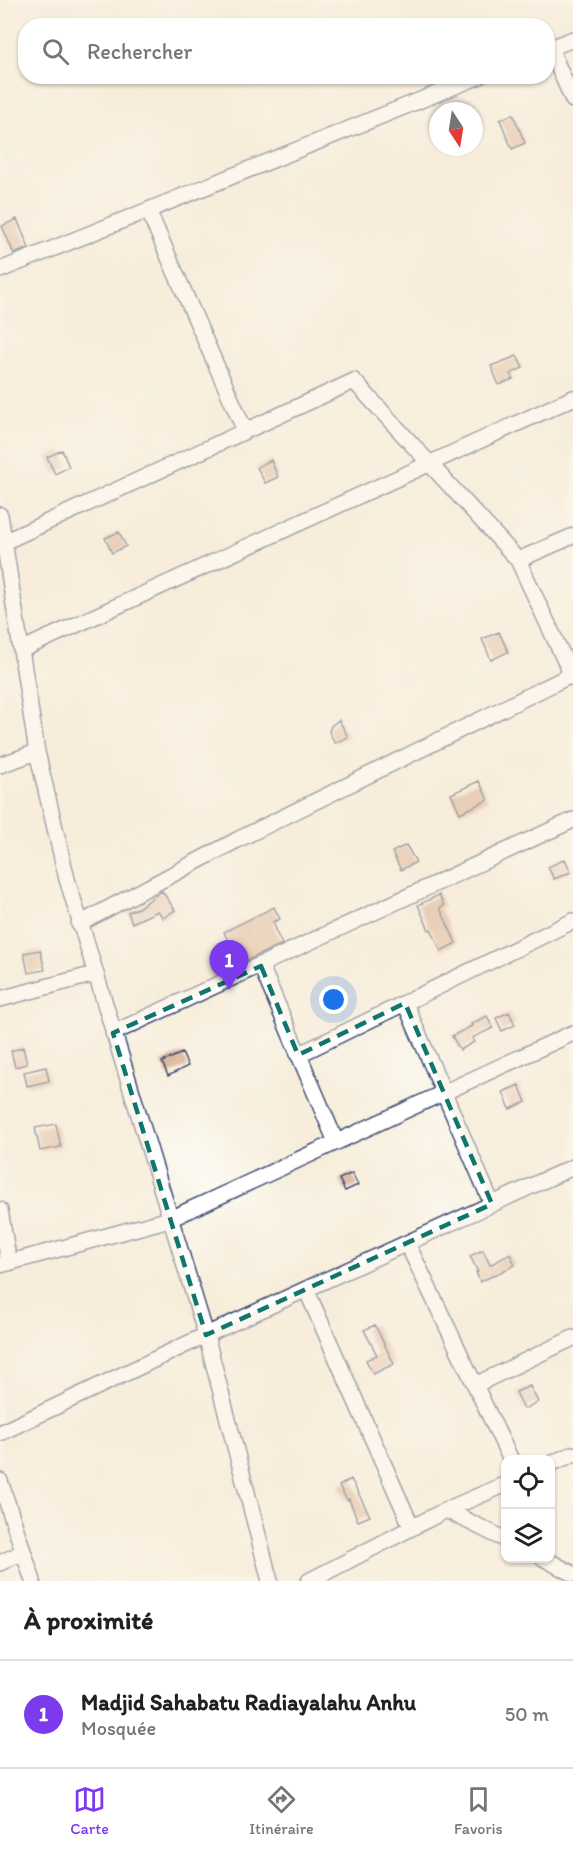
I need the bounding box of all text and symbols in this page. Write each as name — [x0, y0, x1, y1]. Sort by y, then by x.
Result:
search box — [18, 18, 555, 84]
icon: search — [39, 35, 72, 68]
text: Rechercher — [87, 38, 192, 65]
north arrow — [429, 102, 483, 156]
pin: 1 — [210, 940, 248, 990]
your location — [319, 985, 348, 1014]
map controls — [501, 1455, 555, 1563]
button: locate — [501, 1455, 555, 1509]
button: layers — [501, 1509, 555, 1563]
text: À proximité — [24, 1604, 153, 1636]
text: Madjid Sahabatu Radiayalahu Anhu — [81, 1689, 416, 1716]
text: 1 — [39, 1702, 48, 1726]
text: 50 m — [505, 1702, 549, 1726]
text: Mosquée — [81, 1716, 156, 1740]
tab: Carte — [70, 1783, 109, 1838]
tab: Itinéraire — [249, 1783, 314, 1838]
tab: Favoris — [454, 1783, 503, 1838]

